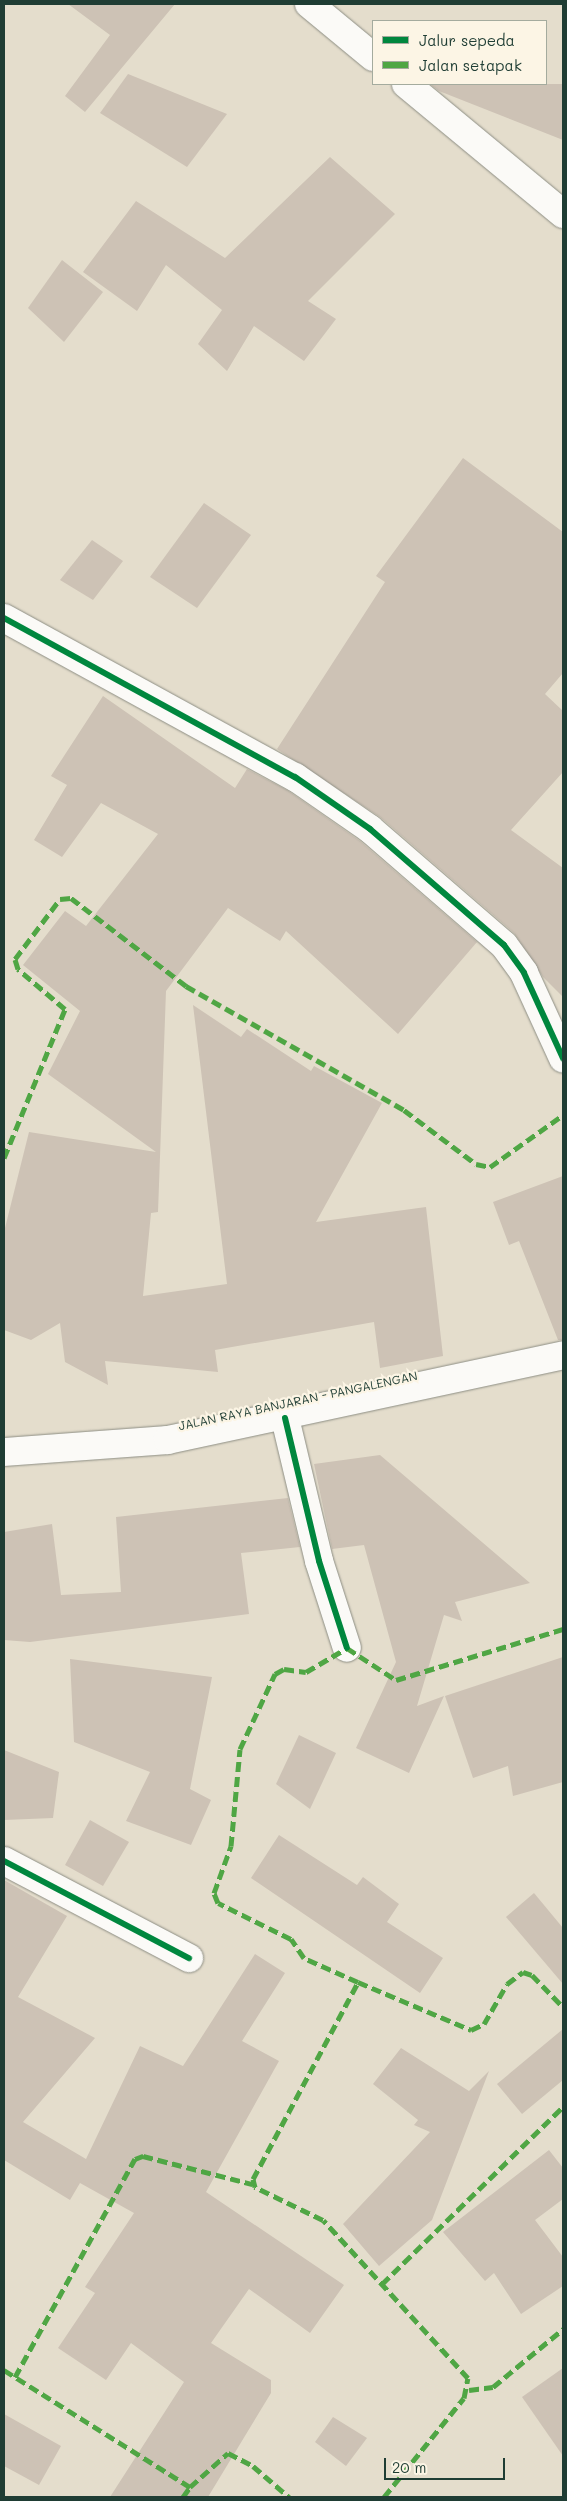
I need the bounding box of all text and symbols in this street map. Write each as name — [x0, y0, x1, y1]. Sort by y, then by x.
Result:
legend — [372, 20, 547, 85]
text: Jalur sepeda — [419, 30, 515, 50]
text: Jalan setapak — [419, 55, 522, 75]
street label: JALAN RAYA BANJARAN - PANGALENGAN — [177, 1369, 419, 1433]
scale bar — [387, 2448, 508, 2480]
text: 20 m — [392, 2457, 426, 2477]

